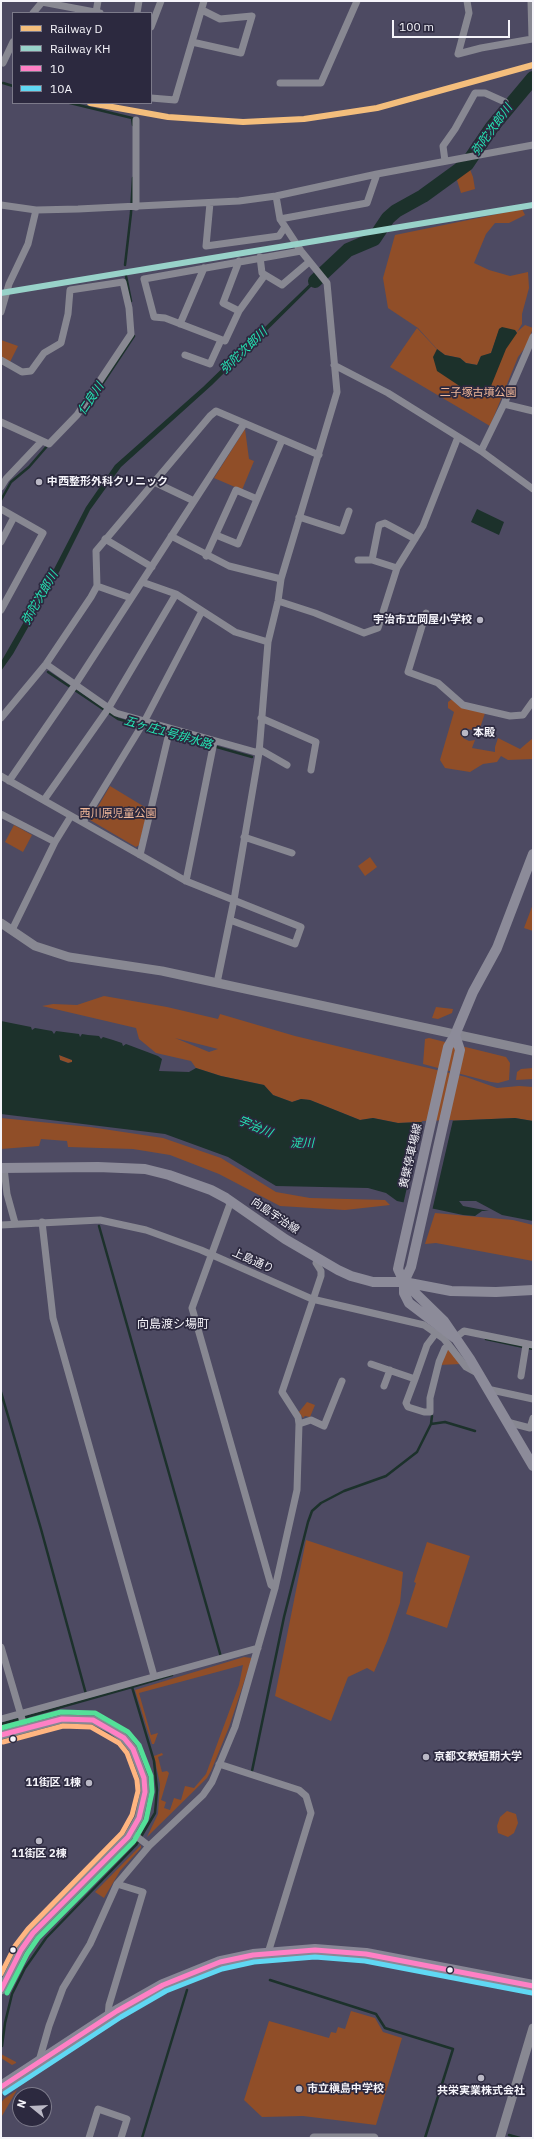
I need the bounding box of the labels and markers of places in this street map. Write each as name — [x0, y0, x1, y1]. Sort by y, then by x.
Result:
place label: 中西整形外科クリニック — [47, 475, 168, 489]
marker: 中西整形外科クリニック — [34, 477, 44, 487]
place label: 宇治市立岡屋小学校 — [373, 613, 472, 627]
marker: 宇治市立岡屋小学校 — [475, 615, 485, 625]
place label: 本殿 — [473, 726, 495, 740]
marker: 本殿 — [460, 728, 470, 738]
unlabelled marker — [8, 1734, 18, 1744]
place label: 京都文教短期大学 — [434, 1750, 522, 1764]
marker: 京都文教短期大学 — [421, 1752, 431, 1762]
place label: 11街区 1棟 — [26, 1776, 81, 1790]
marker: 11街区 1棟 — [84, 1778, 94, 1788]
marker: 11街区 2棟 — [34, 1836, 44, 1846]
place label: 11街区 2棟 — [11, 1847, 67, 1861]
unlabelled marker — [8, 1945, 18, 1955]
unlabelled marker — [445, 1965, 455, 1975]
marker: 共栄実業株式会社 — [476, 2073, 486, 2083]
place label: 市立槇島中学校 — [307, 2082, 384, 2096]
marker: 市立槇島中学校 — [294, 2084, 304, 2094]
place label: 共栄実業株式会社 — [437, 2084, 525, 2098]

